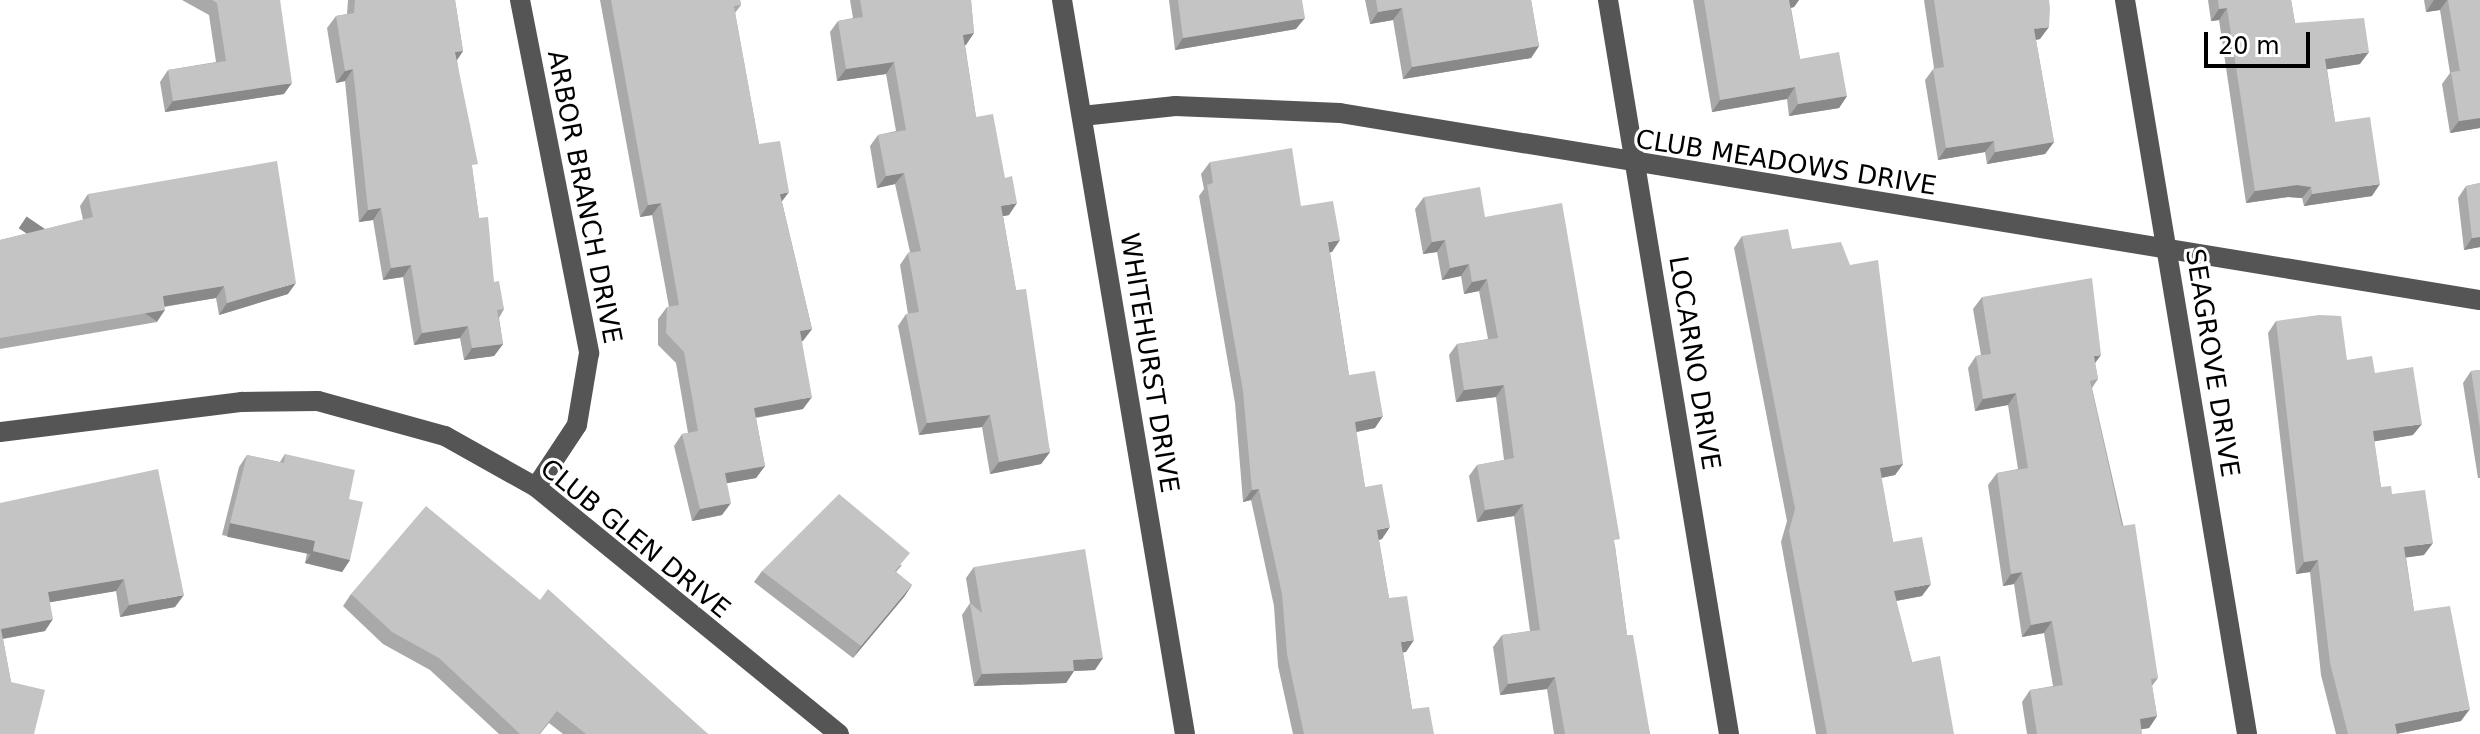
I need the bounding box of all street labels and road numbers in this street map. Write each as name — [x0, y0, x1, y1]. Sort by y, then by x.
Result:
street label: ARBOR BRANCH DRIVE — [540, 48, 628, 346]
street label: CLUB MEADOWS DRIVE — [1633, 124, 1939, 202]
street label: WHITEHURST DRIVE — [1113, 231, 1185, 495]
street label: SEAGROVE DRIVE — [2179, 247, 2245, 479]
street label: LOCARNO DRIVE — [1662, 254, 1726, 472]
street label: CLUB GLEN DRIVE — [534, 453, 736, 625]

